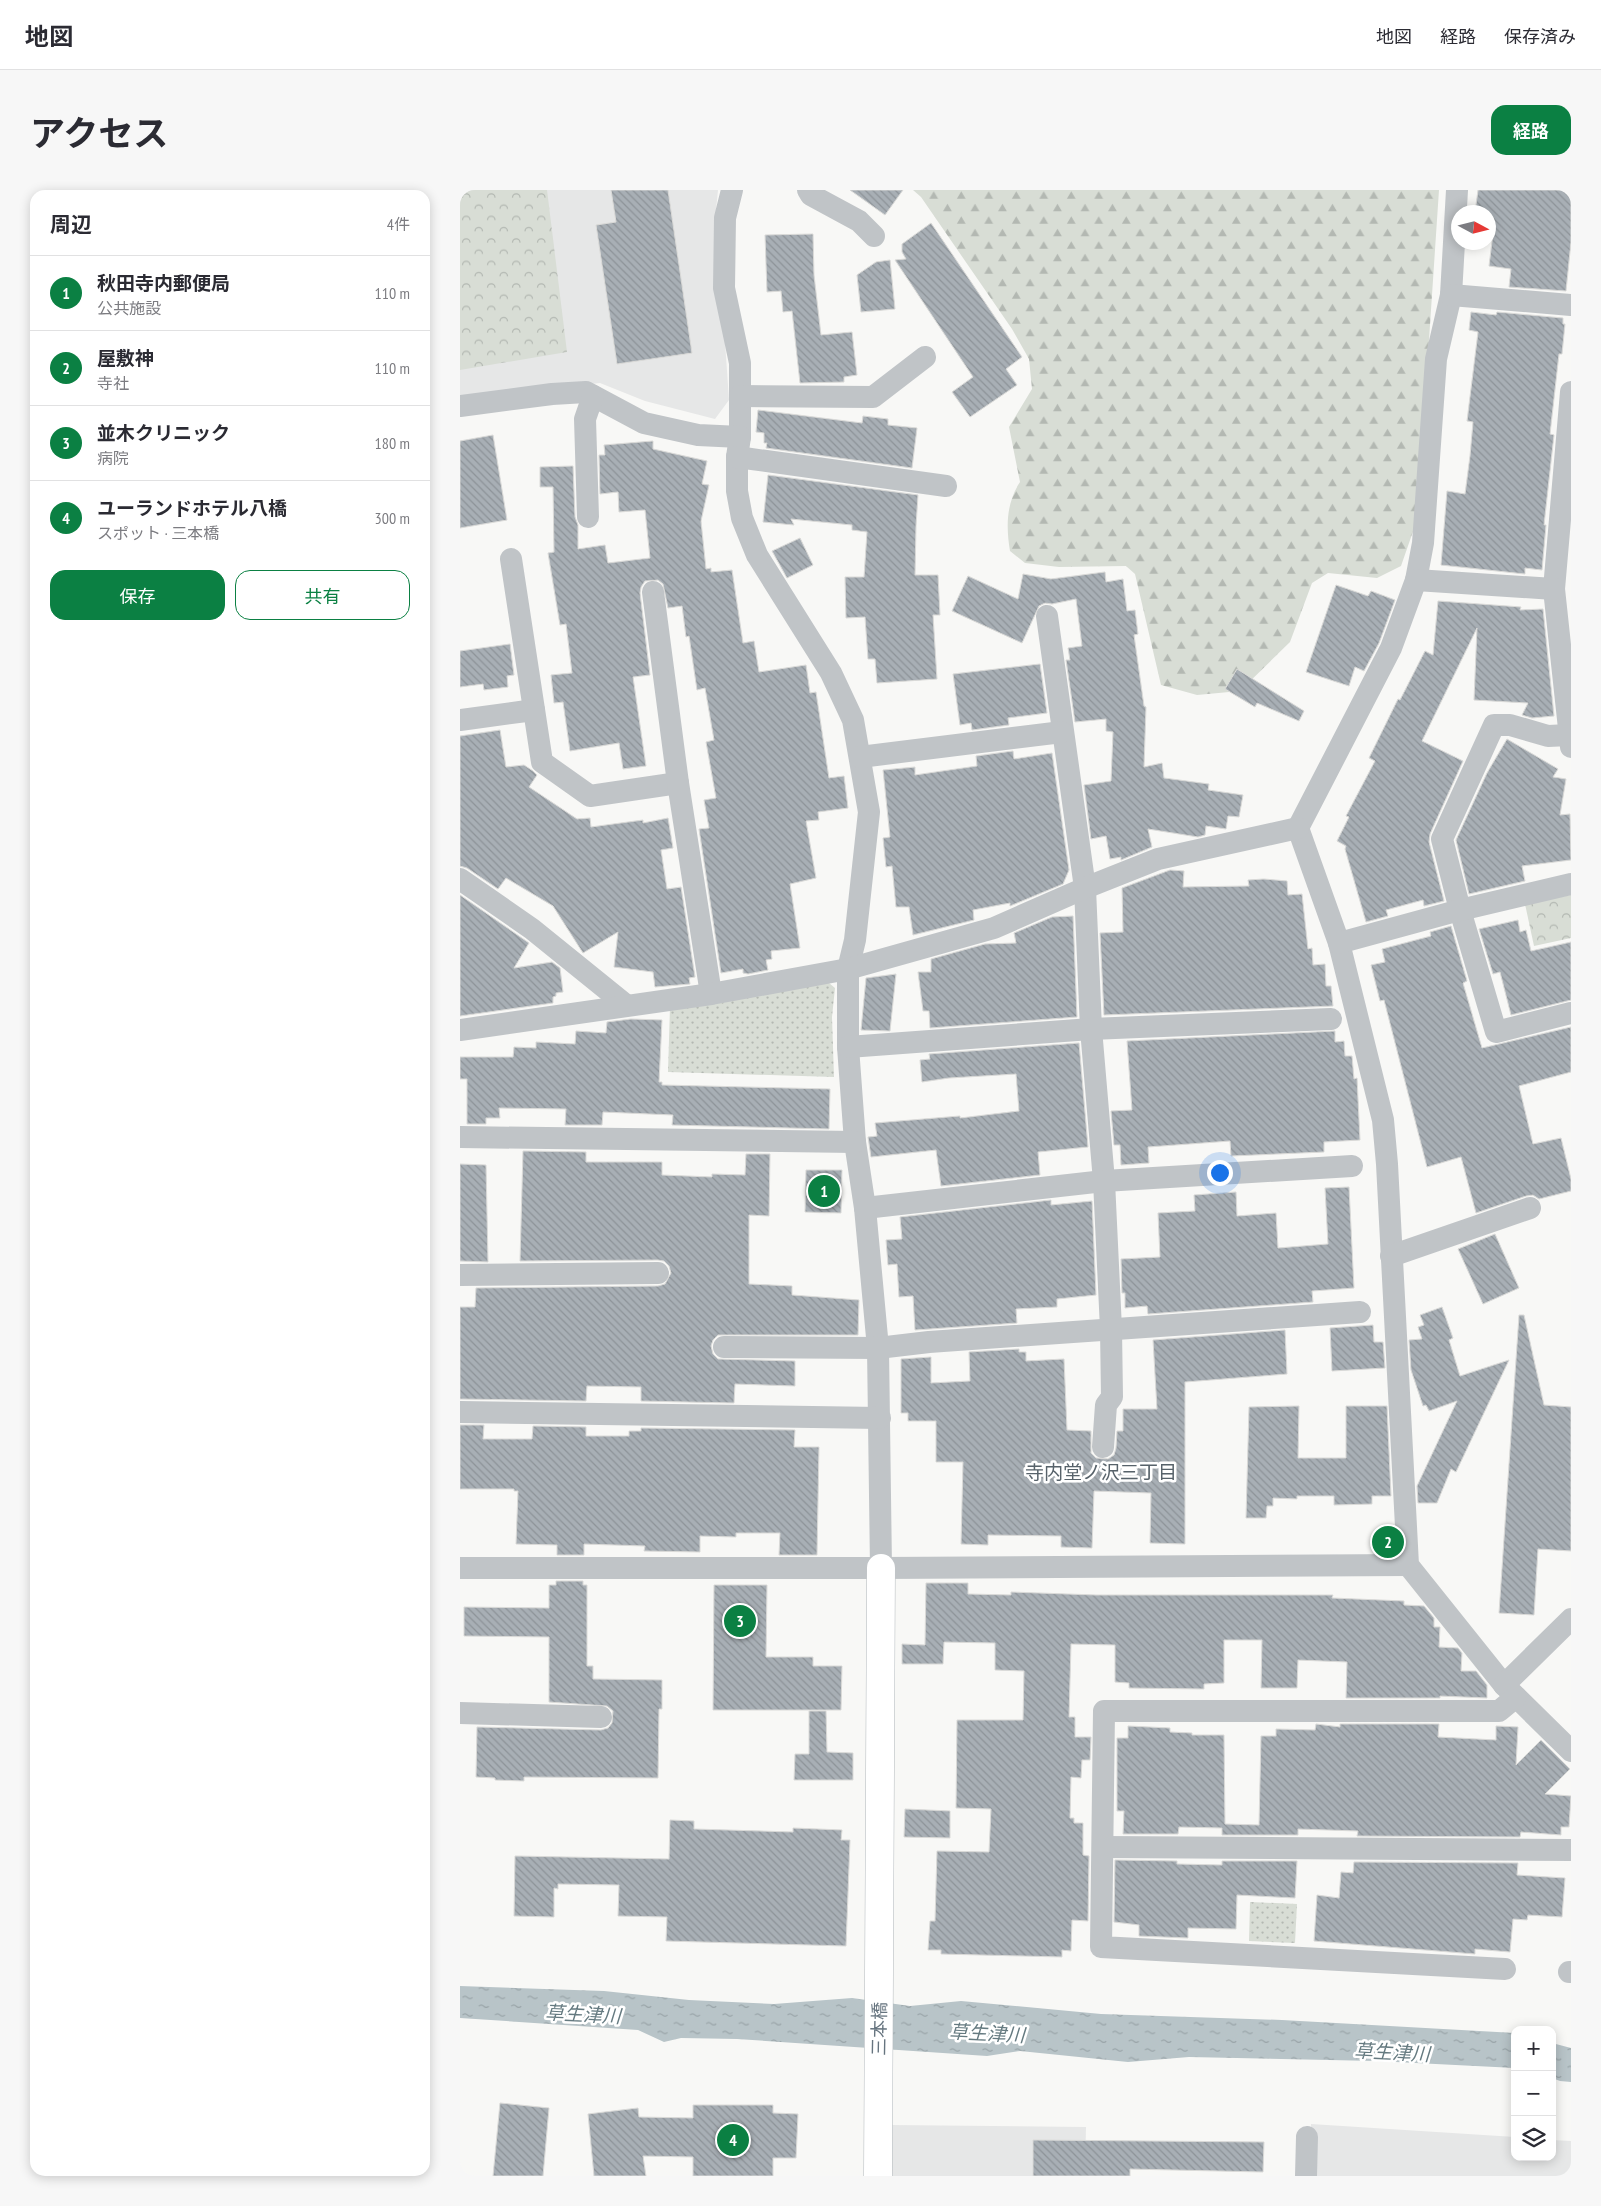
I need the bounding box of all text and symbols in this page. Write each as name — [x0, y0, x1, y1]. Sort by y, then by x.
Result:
text: 地図 — [25, 21, 73, 52]
text: 地図 — [1376, 25, 1412, 48]
text: 経路 — [1440, 25, 1476, 48]
text: 保存済み — [1504, 25, 1576, 48]
button: 経路 — [1491, 105, 1571, 155]
text: アクセス — [30, 110, 168, 156]
north arrow — [1451, 205, 1496, 250]
text: 周辺 — [50, 211, 92, 238]
text: 4件 — [387, 214, 410, 234]
text: 秋田寺内郵便局 — [97, 271, 230, 295]
text: 1 — [62, 283, 70, 303]
text: 110 m — [375, 283, 410, 303]
text: 公共施設 — [97, 298, 161, 318]
text: 屋敷神 — [97, 346, 154, 370]
text: 2 — [62, 358, 70, 378]
text: 110 m — [375, 358, 410, 378]
text: 寺社 — [97, 373, 129, 393]
text: 並木クリニック — [97, 421, 230, 445]
text: 3 — [62, 433, 70, 453]
text: 180 m — [375, 433, 410, 453]
text: 病院 — [97, 448, 129, 468]
text: ユーランドホテル八橋 — [97, 496, 287, 520]
text: 4 — [62, 508, 70, 528]
text: 300 m — [375, 508, 410, 528]
text: スポット · 三本橋 — [97, 523, 219, 543]
button: 保存 — [50, 570, 225, 620]
button: 共有 — [235, 570, 410, 620]
your location — [1207, 1160, 1233, 1186]
pin: 1 — [808, 1172, 840, 1210]
district label: 寺内堂ノ沢三丁目 — [1025, 1460, 1177, 1484]
pin: 2 — [1372, 1523, 1404, 1561]
pin: 3 — [724, 1602, 756, 1640]
water label: 草生津川 — [544, 2000, 624, 2028]
street label: 三本橋 — [867, 2002, 891, 2056]
water label: 草生津川 — [948, 2019, 1028, 2047]
map controls — [1511, 2026, 1556, 2161]
button: + — [1511, 2026, 1556, 2071]
water label: 草生津川 — [1353, 2038, 1433, 2066]
button: − — [1511, 2071, 1556, 2116]
button: layers — [1511, 2116, 1556, 2161]
pin: 4 — [717, 2121, 749, 2159]

